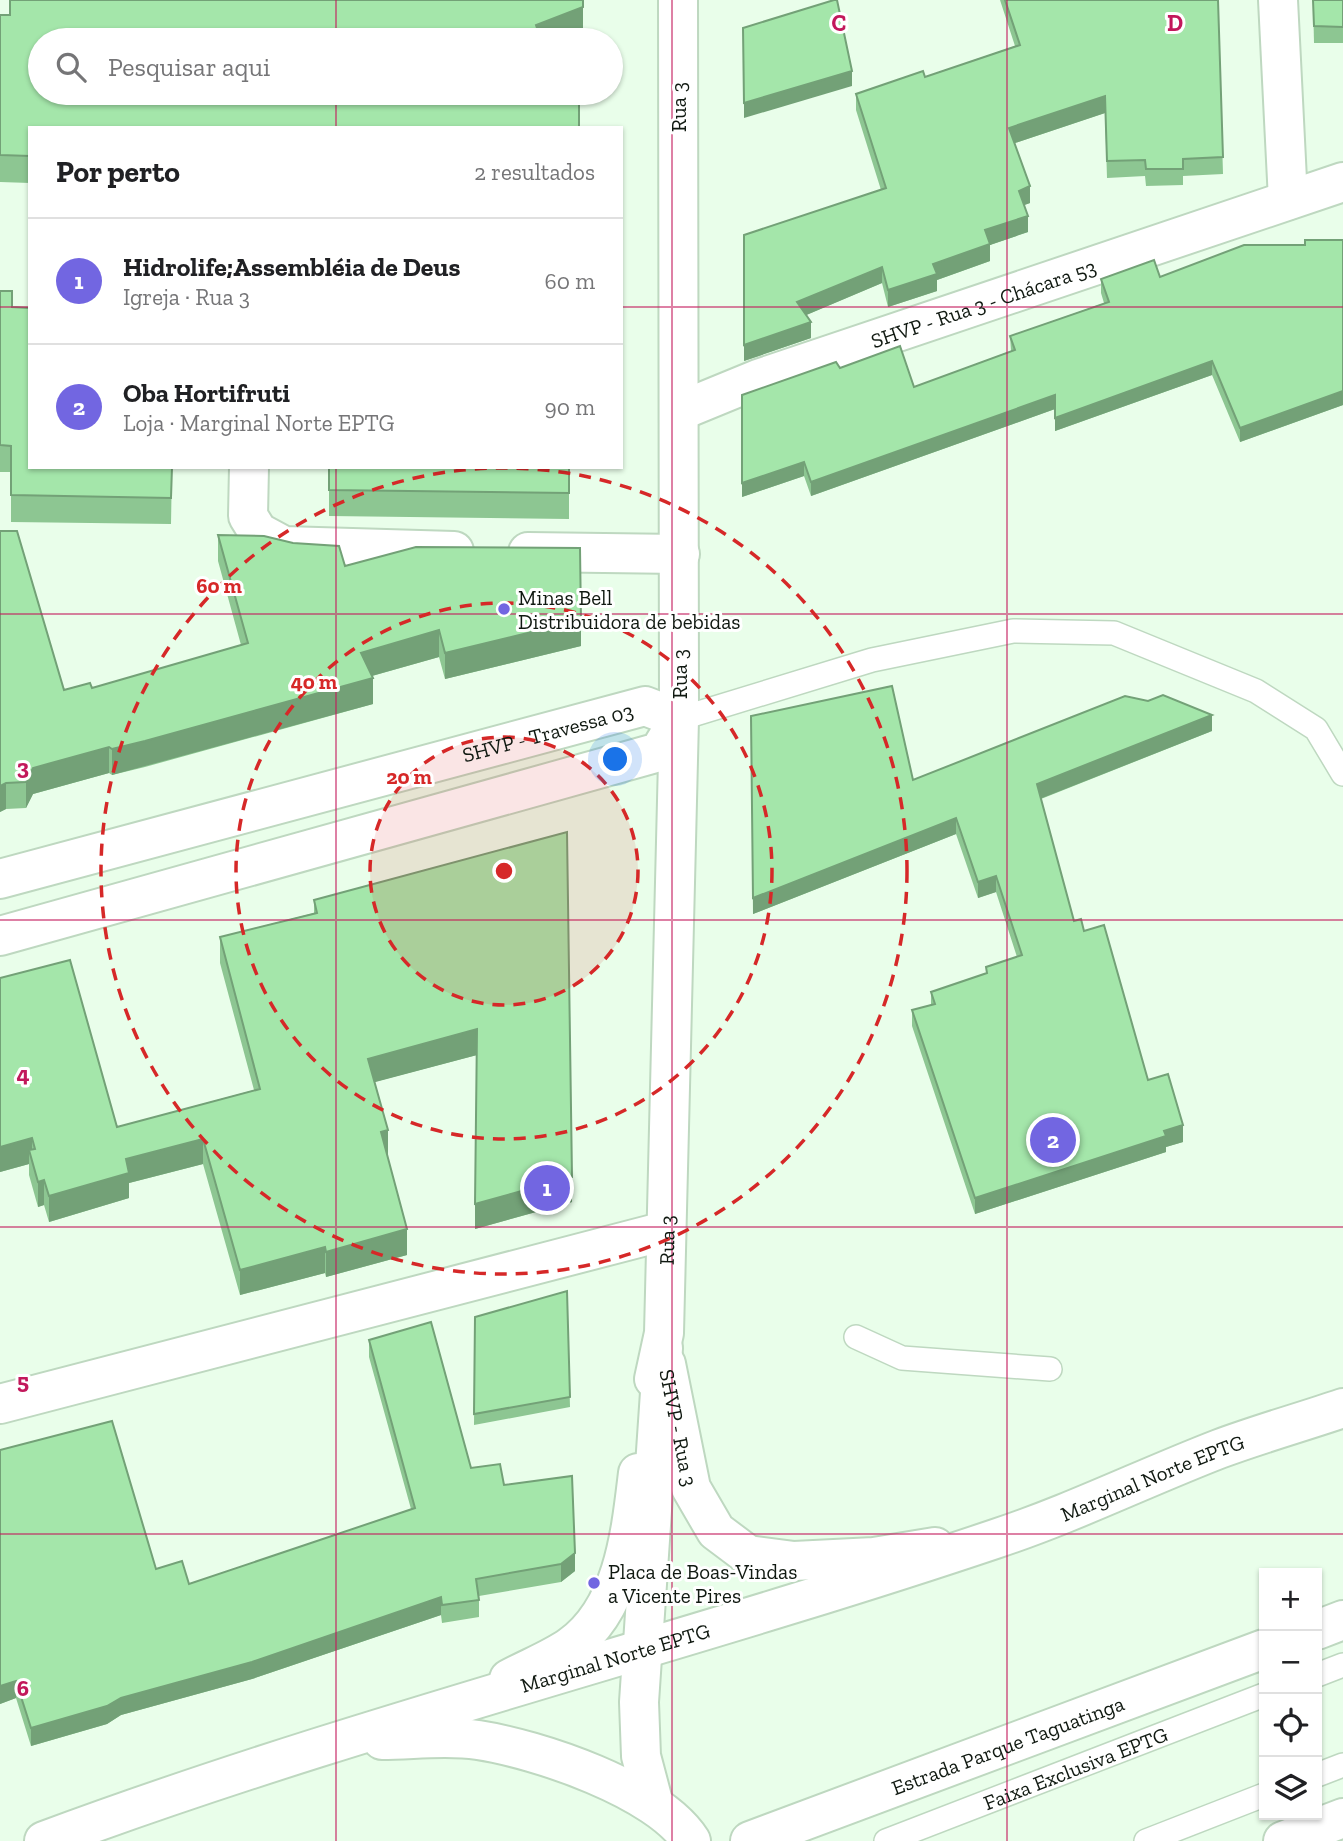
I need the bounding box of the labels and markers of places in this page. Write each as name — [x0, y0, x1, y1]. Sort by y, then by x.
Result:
place label: Minas Bell Distribuidora de bebidas — [518, 585, 741, 634]
marker: Minas Bell Distribuidora de bebidas — [496, 601, 512, 617]
centre of rings — [492, 859, 516, 883]
pin: 2 — [1030, 1114, 1076, 1166]
pin: 1 — [524, 1162, 570, 1214]
place label: Placa de Boas-Vindas a Vicente Pires — [608, 1559, 797, 1608]
marker: Placa de Boas-Vindas a Vicente Pires — [586, 1575, 602, 1591]

